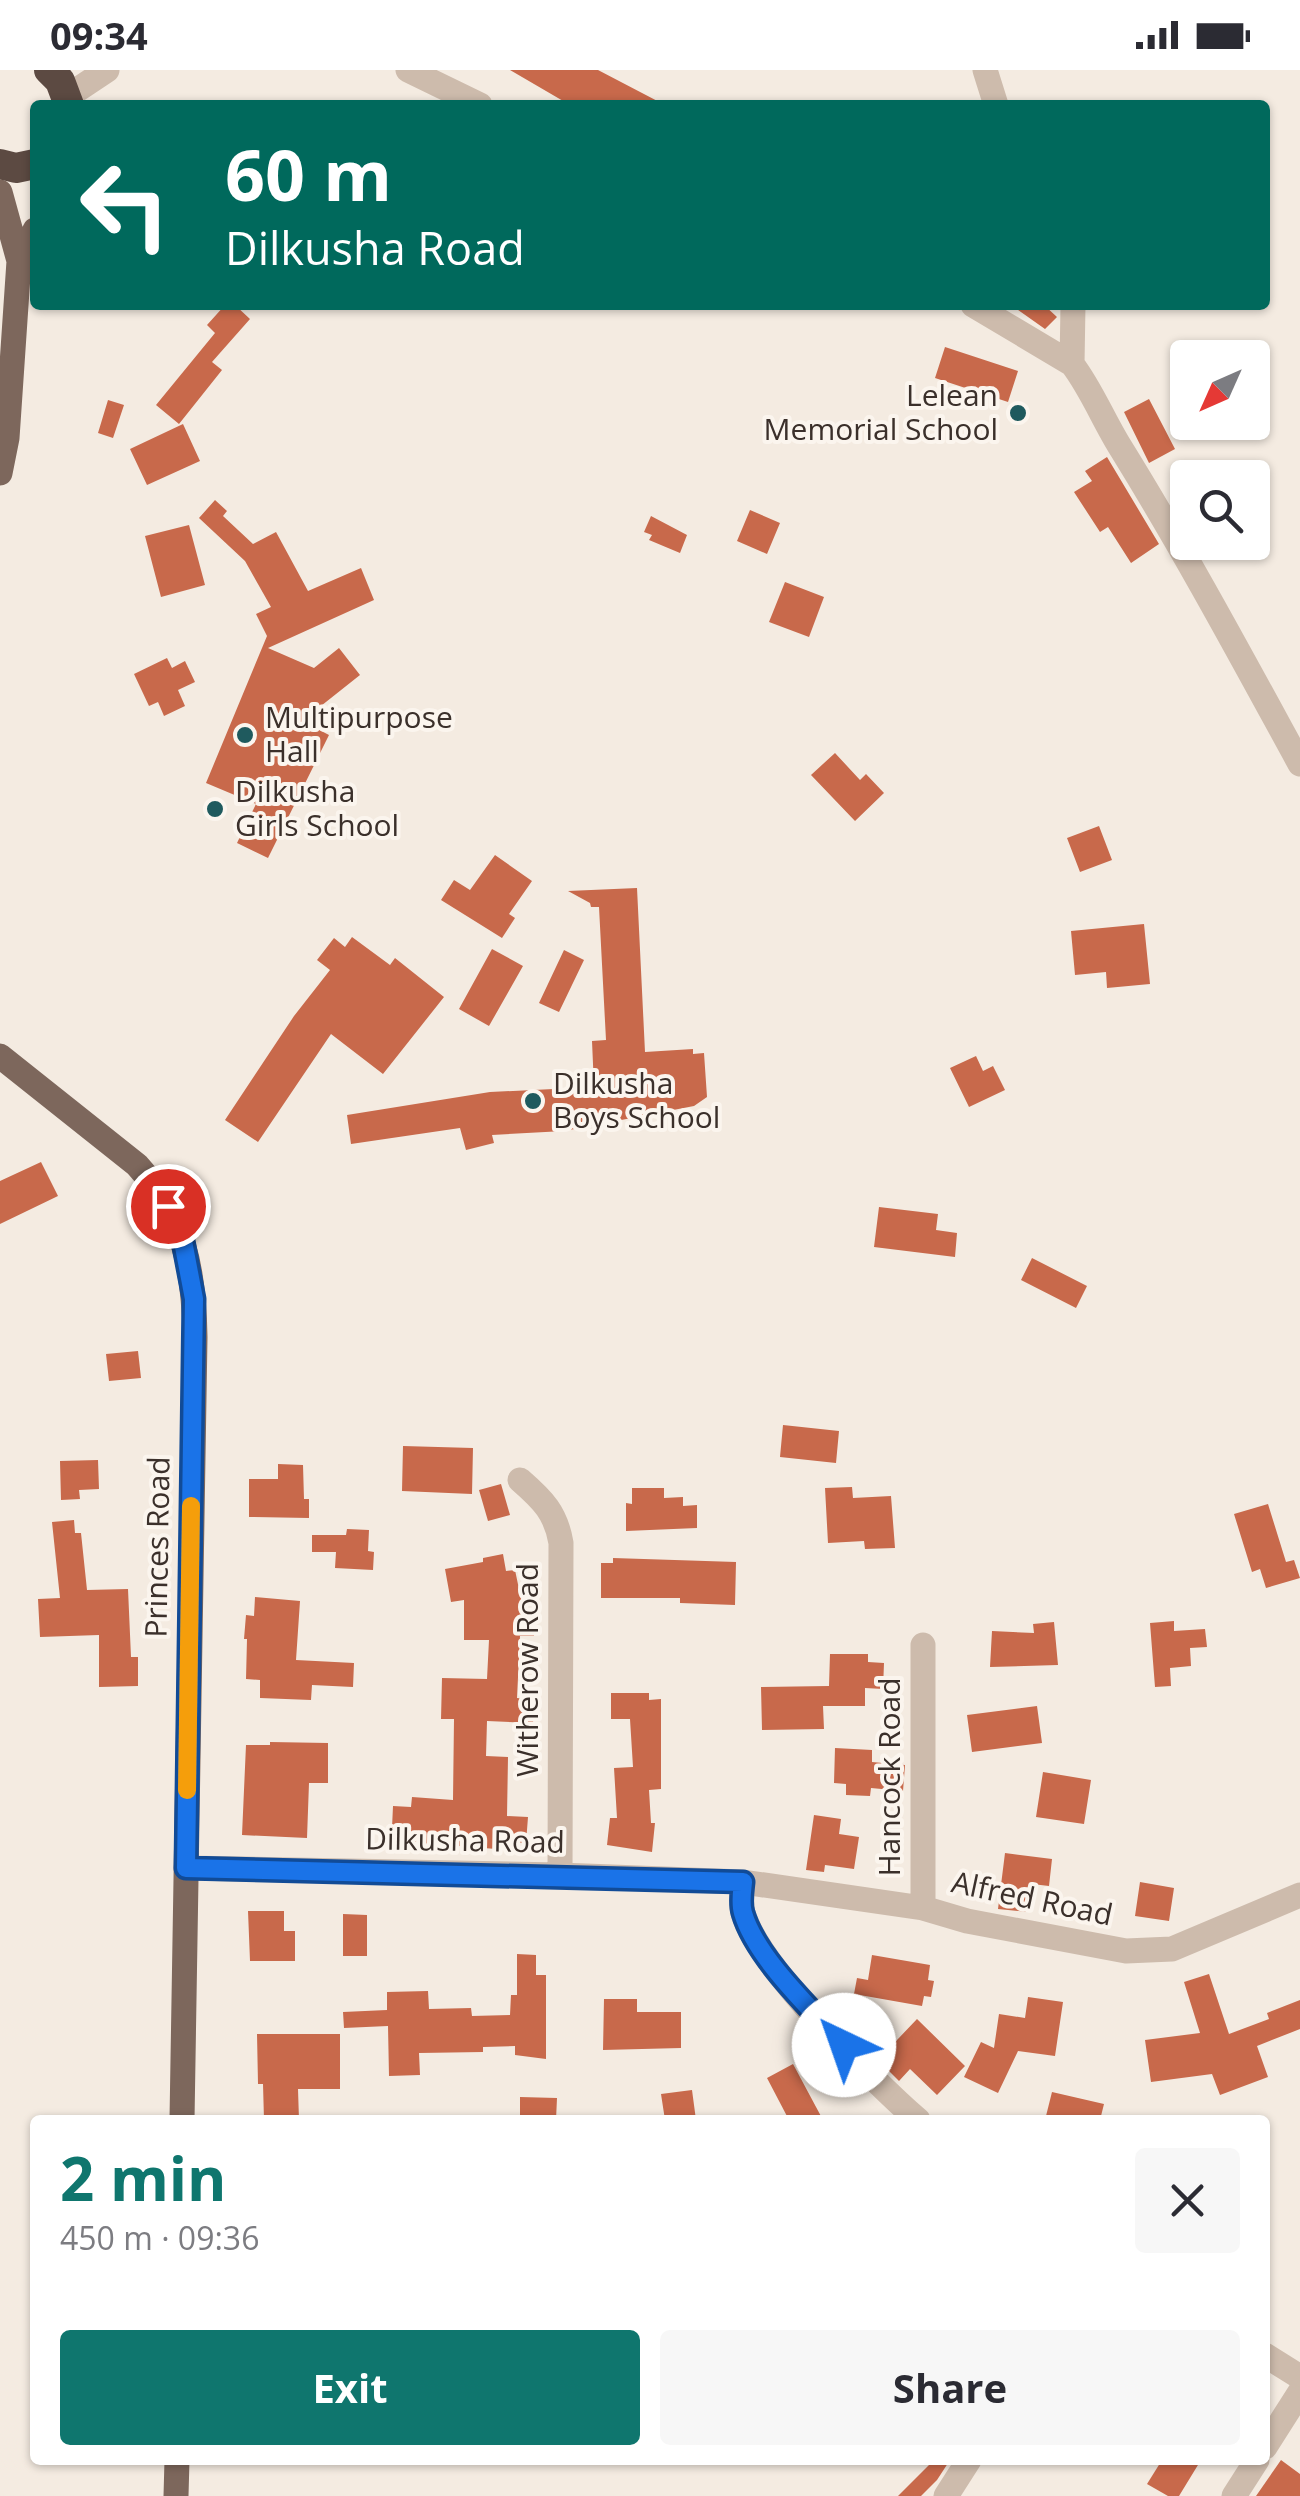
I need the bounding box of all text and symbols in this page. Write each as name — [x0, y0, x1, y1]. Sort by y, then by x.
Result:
text: 09:34 — [50, 9, 148, 61]
text: 60 m — [225, 126, 392, 222]
icon: left — [60, 140, 190, 270]
text: Dilkusha Road — [225, 217, 525, 278]
north arrow — [1170, 340, 1270, 440]
map controls — [1170, 340, 1270, 560]
place label: Lelean Memorial School — [764, 374, 998, 449]
marker: Lelean Memorial School — [1007, 402, 1029, 424]
button: search — [1170, 460, 1270, 560]
place label: Multipurpose Hall — [265, 696, 453, 771]
marker: Multipurpose Hall — [234, 724, 256, 746]
place label: Dilkusha Girls School — [235, 770, 399, 845]
marker: Dilkusha Girls School — [204, 798, 226, 820]
place label: Dilkusha Boys School — [553, 1062, 720, 1137]
marker: Dilkusha Boys School — [522, 1090, 544, 1112]
pin — [126, 1164, 211, 1249]
icon: arrive — [141, 1179, 196, 1234]
street label: Princes Road — [134, 1456, 179, 1638]
street label: Witherow Road — [506, 1563, 547, 1777]
street label: Hancock Road — [868, 1677, 909, 1877]
street label: Dilkusha Road — [365, 1817, 565, 1862]
street label: Alfred Road — [948, 1860, 1117, 1935]
position arrow — [792, 1993, 896, 2097]
text: 2 min — [60, 2137, 227, 2219]
button: close — [1135, 2148, 1240, 2253]
text: 450 m · 09:36 — [60, 2216, 259, 2259]
button: Exit — [60, 2330, 640, 2445]
button: Share — [660, 2330, 1240, 2445]

